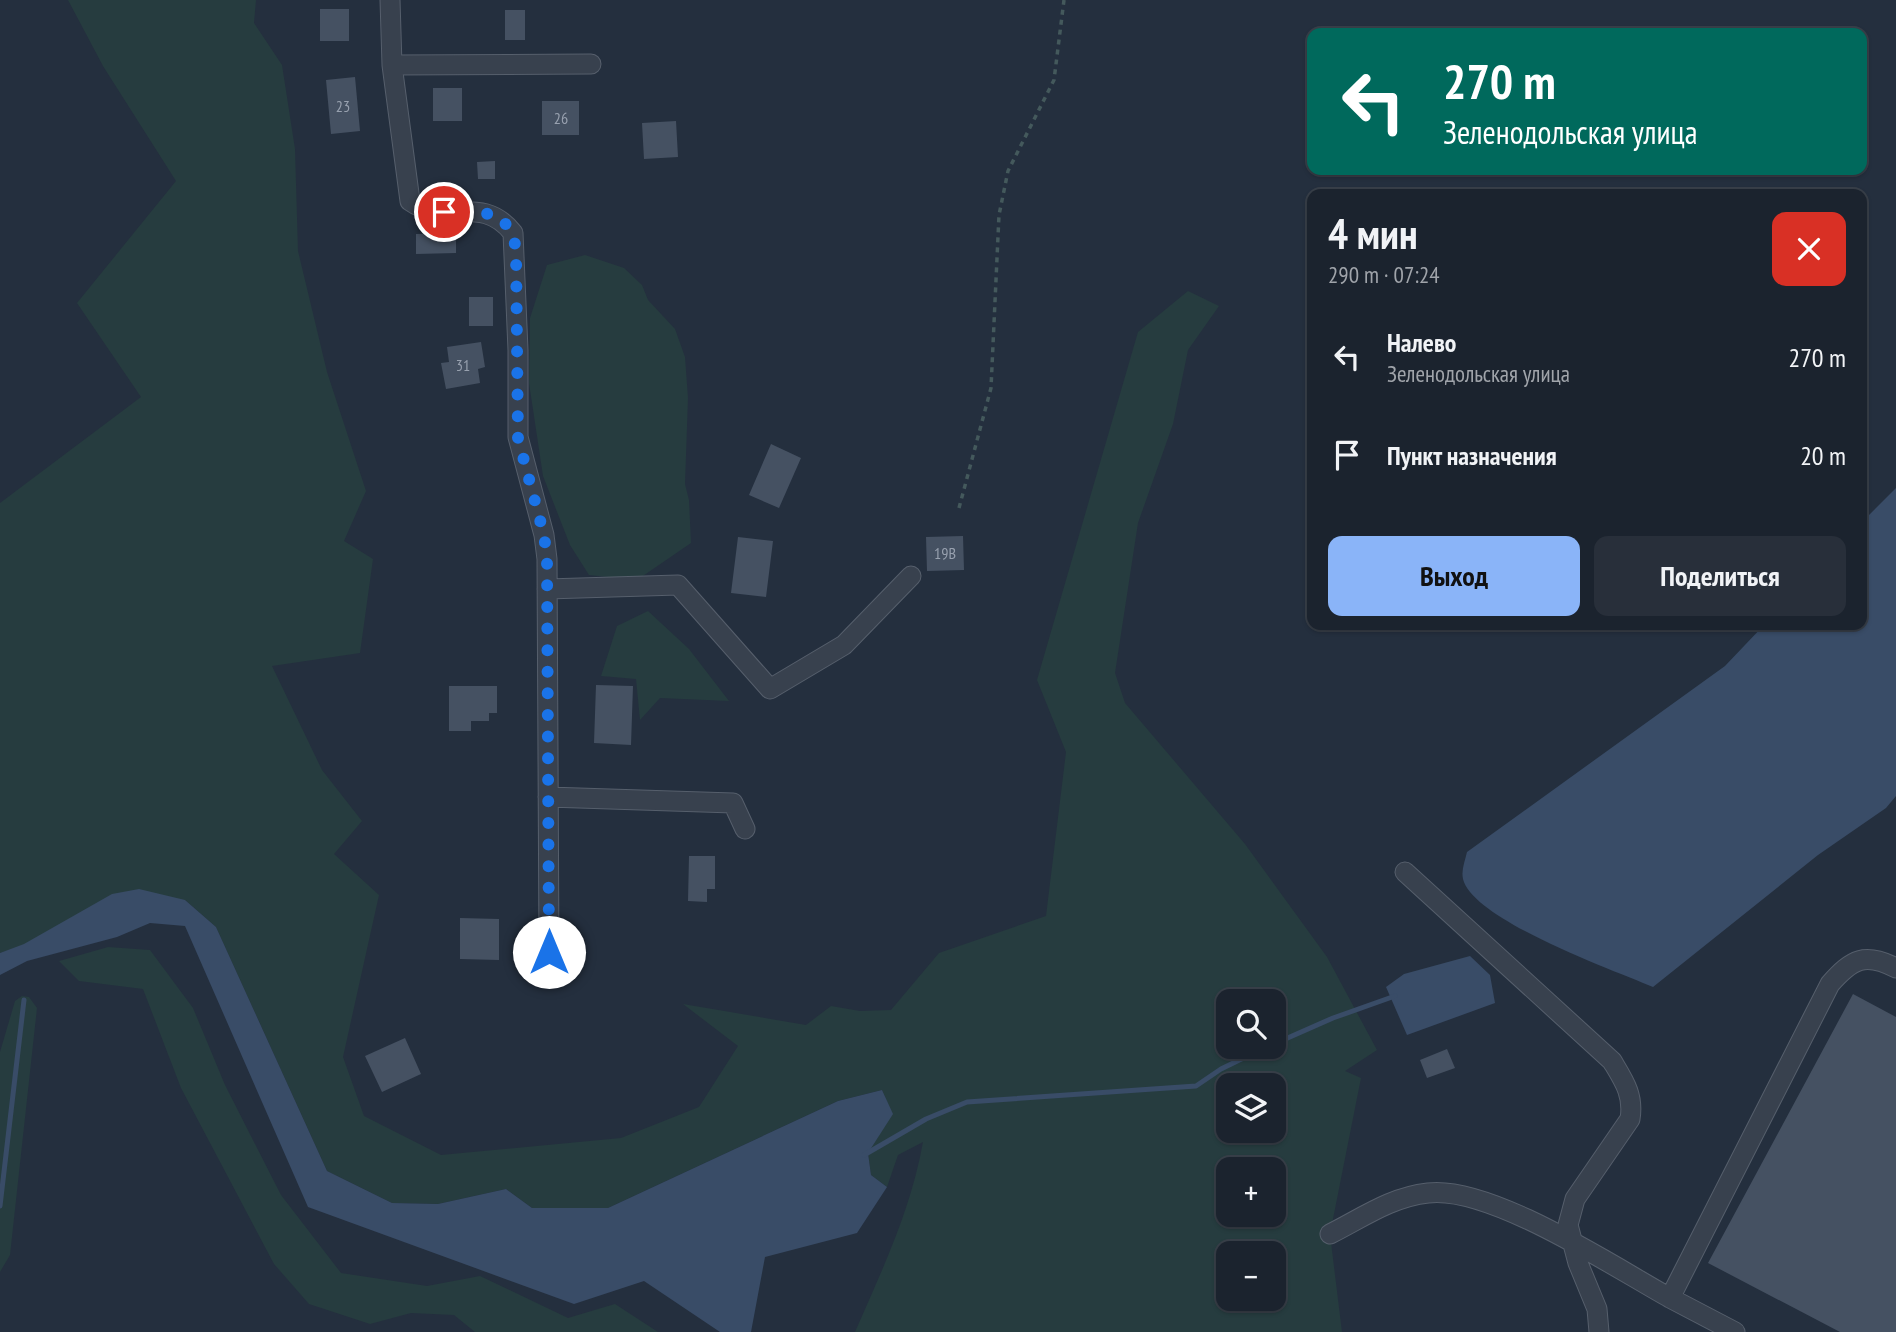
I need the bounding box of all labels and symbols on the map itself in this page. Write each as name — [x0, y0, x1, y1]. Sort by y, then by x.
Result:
house number: 23 — [336, 96, 350, 116]
house number: 26 — [554, 108, 568, 128]
pin — [414, 182, 474, 242]
house number: 31 — [456, 355, 470, 375]
house number: 19В — [934, 543, 956, 563]
position arrow — [512, 915, 586, 989]

